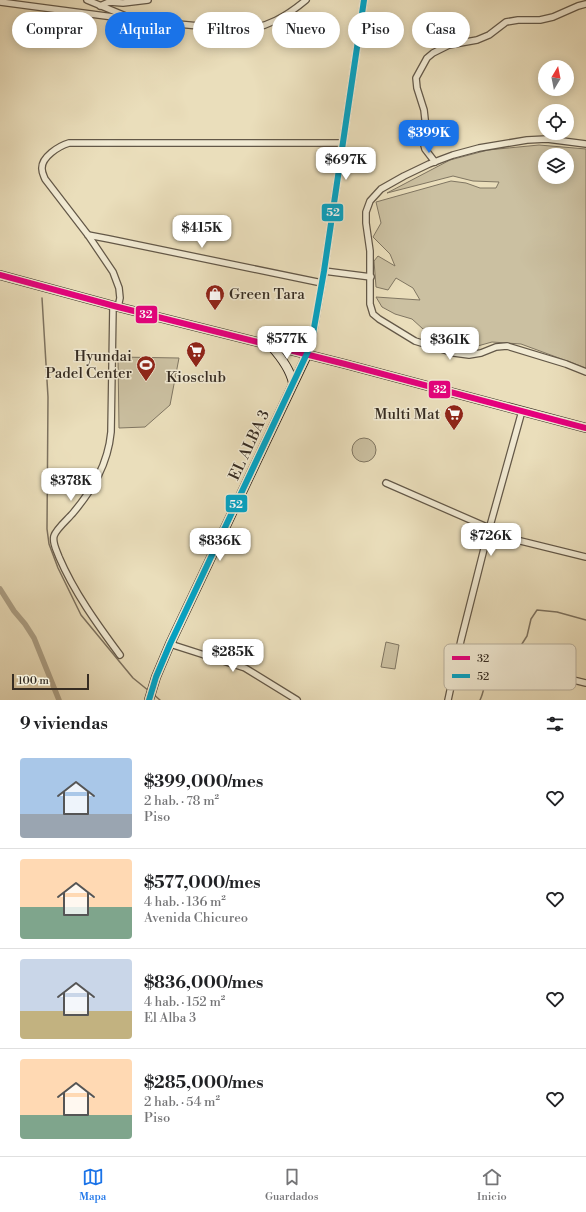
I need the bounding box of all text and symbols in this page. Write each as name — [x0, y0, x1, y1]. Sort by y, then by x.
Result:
chip: Comprar — [12, 12, 97, 48]
chip: Alquilar — [105, 12, 185, 48]
chip: Filtros — [193, 12, 264, 48]
chip: Nuevo — [272, 12, 340, 48]
chip: Piso — [348, 12, 404, 48]
chip: Casa — [412, 12, 470, 48]
north arrow — [538, 60, 574, 96]
map controls — [538, 60, 574, 184]
button: locate — [538, 104, 574, 140]
pin: $399K — [401, 120, 457, 154]
text: $399K — [408, 125, 450, 141]
pin: $697K — [318, 147, 374, 181]
button: layers — [538, 148, 574, 184]
text: $697K — [325, 152, 367, 168]
line badge: 52 — [321, 203, 344, 222]
text: 52 — [326, 206, 340, 220]
pin: $415K — [174, 215, 230, 249]
text: $415K — [181, 220, 223, 236]
shop icon: Green Tara — [204, 283, 226, 311]
place label: Green Tara — [229, 285, 305, 304]
line badge: 32 — [135, 305, 158, 324]
text: 32 — [139, 308, 153, 322]
pin: $577K — [259, 326, 315, 360]
pin: $361K — [422, 327, 478, 361]
text: $577K — [266, 331, 308, 347]
text: $361K — [430, 332, 470, 348]
supermarket icon: Kiosclub — [185, 340, 207, 368]
place label: Hyundai Padel Center — [45, 347, 133, 383]
sports icon: Hyundai Padel Center — [135, 354, 157, 382]
place label: Kiosclub — [166, 368, 226, 387]
line badge: 32 — [428, 380, 451, 399]
text: 32 — [433, 383, 447, 397]
supermarket icon: Multi Mat — [443, 403, 465, 431]
place label: Multi Mat — [374, 405, 441, 424]
street label: EL ALBA 3 — [225, 407, 274, 483]
pin: $378K — [43, 468, 99, 502]
text: $378K — [50, 473, 92, 489]
line badge: 52 — [225, 494, 248, 513]
text: 52 — [229, 498, 243, 512]
pin: $726K — [463, 523, 519, 557]
pin: $836K — [192, 528, 248, 562]
text: $726K — [470, 528, 512, 544]
text: $836K — [199, 533, 241, 549]
pin: $285K — [205, 639, 261, 673]
text: $285K — [212, 644, 254, 660]
legend — [444, 644, 576, 690]
text: 32 — [477, 652, 489, 666]
text: 52 — [477, 670, 489, 684]
scale bar — [12, 672, 89, 691]
text: 100 m — [18, 674, 49, 688]
text: 9 viviendas — [20, 713, 108, 735]
icon: filters — [544, 713, 566, 735]
text: $399,000/mes — [144, 771, 263, 793]
icon: home — [52, 774, 100, 822]
icon: heart — [544, 787, 566, 809]
text: 2 hab. · 78 m² — [144, 793, 219, 809]
text: Piso — [144, 809, 170, 825]
text: $577,000/mes — [144, 872, 261, 894]
icon: home — [52, 875, 100, 923]
icon: heart — [544, 888, 566, 910]
text: 4 hab. · 136 m² — [144, 894, 226, 910]
text: Avenida Chicureo — [144, 910, 248, 926]
text: $836,000/mes — [144, 972, 263, 994]
icon: home — [52, 975, 100, 1023]
icon: heart — [544, 988, 566, 1010]
text: 4 hab. · 152 m² — [144, 994, 225, 1010]
text: El Alba 3 — [144, 1010, 196, 1026]
text: $285,000/mes — [144, 1072, 264, 1094]
icon: home — [52, 1075, 100, 1123]
icon: heart — [544, 1088, 566, 1110]
text: 2 hab. · 54 m² — [144, 1094, 220, 1110]
text: Piso — [144, 1110, 170, 1126]
tab: Mapa — [79, 1166, 106, 1204]
tab: Guardados — [265, 1166, 319, 1204]
tab: Inicio — [477, 1166, 507, 1204]

